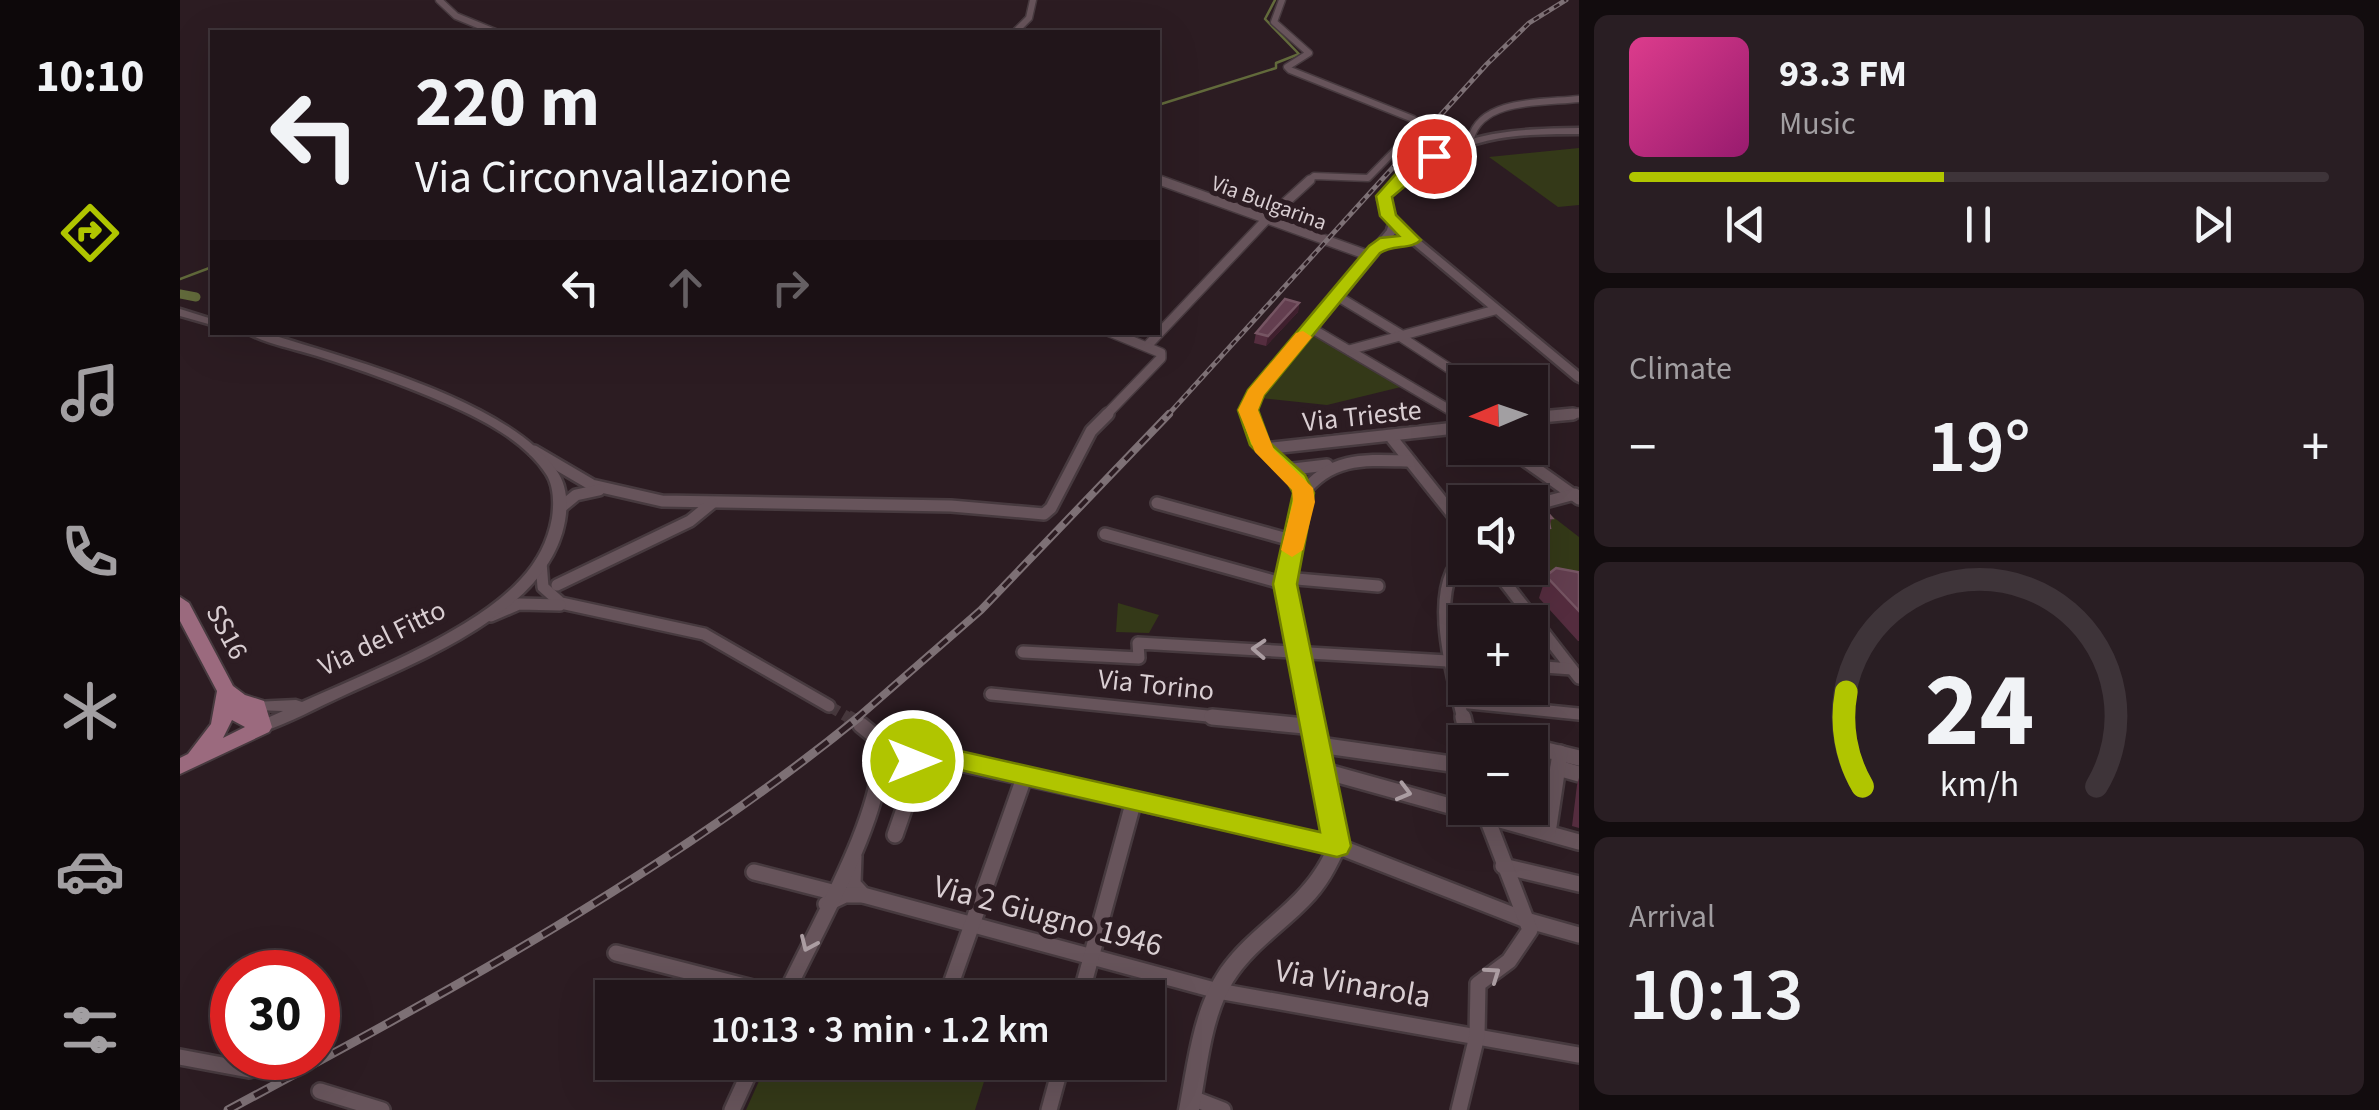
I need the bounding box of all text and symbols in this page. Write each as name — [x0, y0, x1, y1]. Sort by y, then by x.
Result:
text: 10:10 — [36, 45, 144, 109]
text: 93.3 FM — [1779, 47, 1907, 101]
text: 220 m — [415, 53, 600, 153]
icon: left — [250, 70, 380, 200]
text: Music — [1779, 101, 1856, 147]
pin — [1392, 114, 1477, 199]
icon: arrive — [1407, 129, 1462, 184]
text: Via Circonvallazione — [415, 146, 791, 210]
street label: Via Bulgarina — [1207, 167, 1331, 239]
icon: previous — [1718, 197, 1773, 252]
icon: pause — [1951, 197, 2006, 252]
icon: next — [2185, 197, 2240, 252]
icon: directions — [55, 198, 125, 268]
icon: left — [553, 260, 608, 315]
icon: ahead — [658, 260, 713, 315]
icon: right — [763, 260, 818, 315]
text: Climate — [1629, 346, 1732, 392]
icon: music — [55, 358, 125, 428]
north arrow — [1448, 365, 1548, 465]
map controls — [1448, 365, 1548, 825]
street label: Via Trieste — [1301, 390, 1423, 442]
text: 19° — [1927, 394, 2031, 501]
text: − — [1629, 409, 1656, 487]
text: + — [2302, 409, 2329, 487]
button: sound — [1448, 485, 1548, 585]
icon: phone — [55, 517, 125, 587]
street label: Via del Fitto — [312, 590, 452, 686]
street label: SS16 — [196, 597, 258, 667]
button: + — [1448, 605, 1548, 705]
text: 24 — [1924, 638, 2034, 786]
one-way arrow — [1250, 639, 1266, 660]
street label: Via Torino — [1096, 659, 1216, 711]
icon: climate — [55, 676, 125, 746]
position arrow — [861, 709, 965, 813]
button: − — [1448, 725, 1548, 825]
text: km/h — [1939, 759, 2019, 810]
one-way arrow — [1395, 781, 1412, 802]
icon: car — [55, 836, 125, 906]
street label: Via 2 Giugno 1946 — [928, 863, 1168, 969]
text: Arrival — [1629, 894, 1715, 940]
one-way arrow — [800, 934, 820, 952]
text: 10:13 — [1629, 942, 1804, 1049]
street label: Via Vinarola — [1272, 948, 1434, 1020]
speed limit sign: 30 — [210, 950, 340, 1080]
one-way arrow — [1481, 968, 1500, 986]
icon: filters — [55, 995, 125, 1065]
text: 10:13 · 3 min · 1.2 km — [711, 1003, 1050, 1057]

